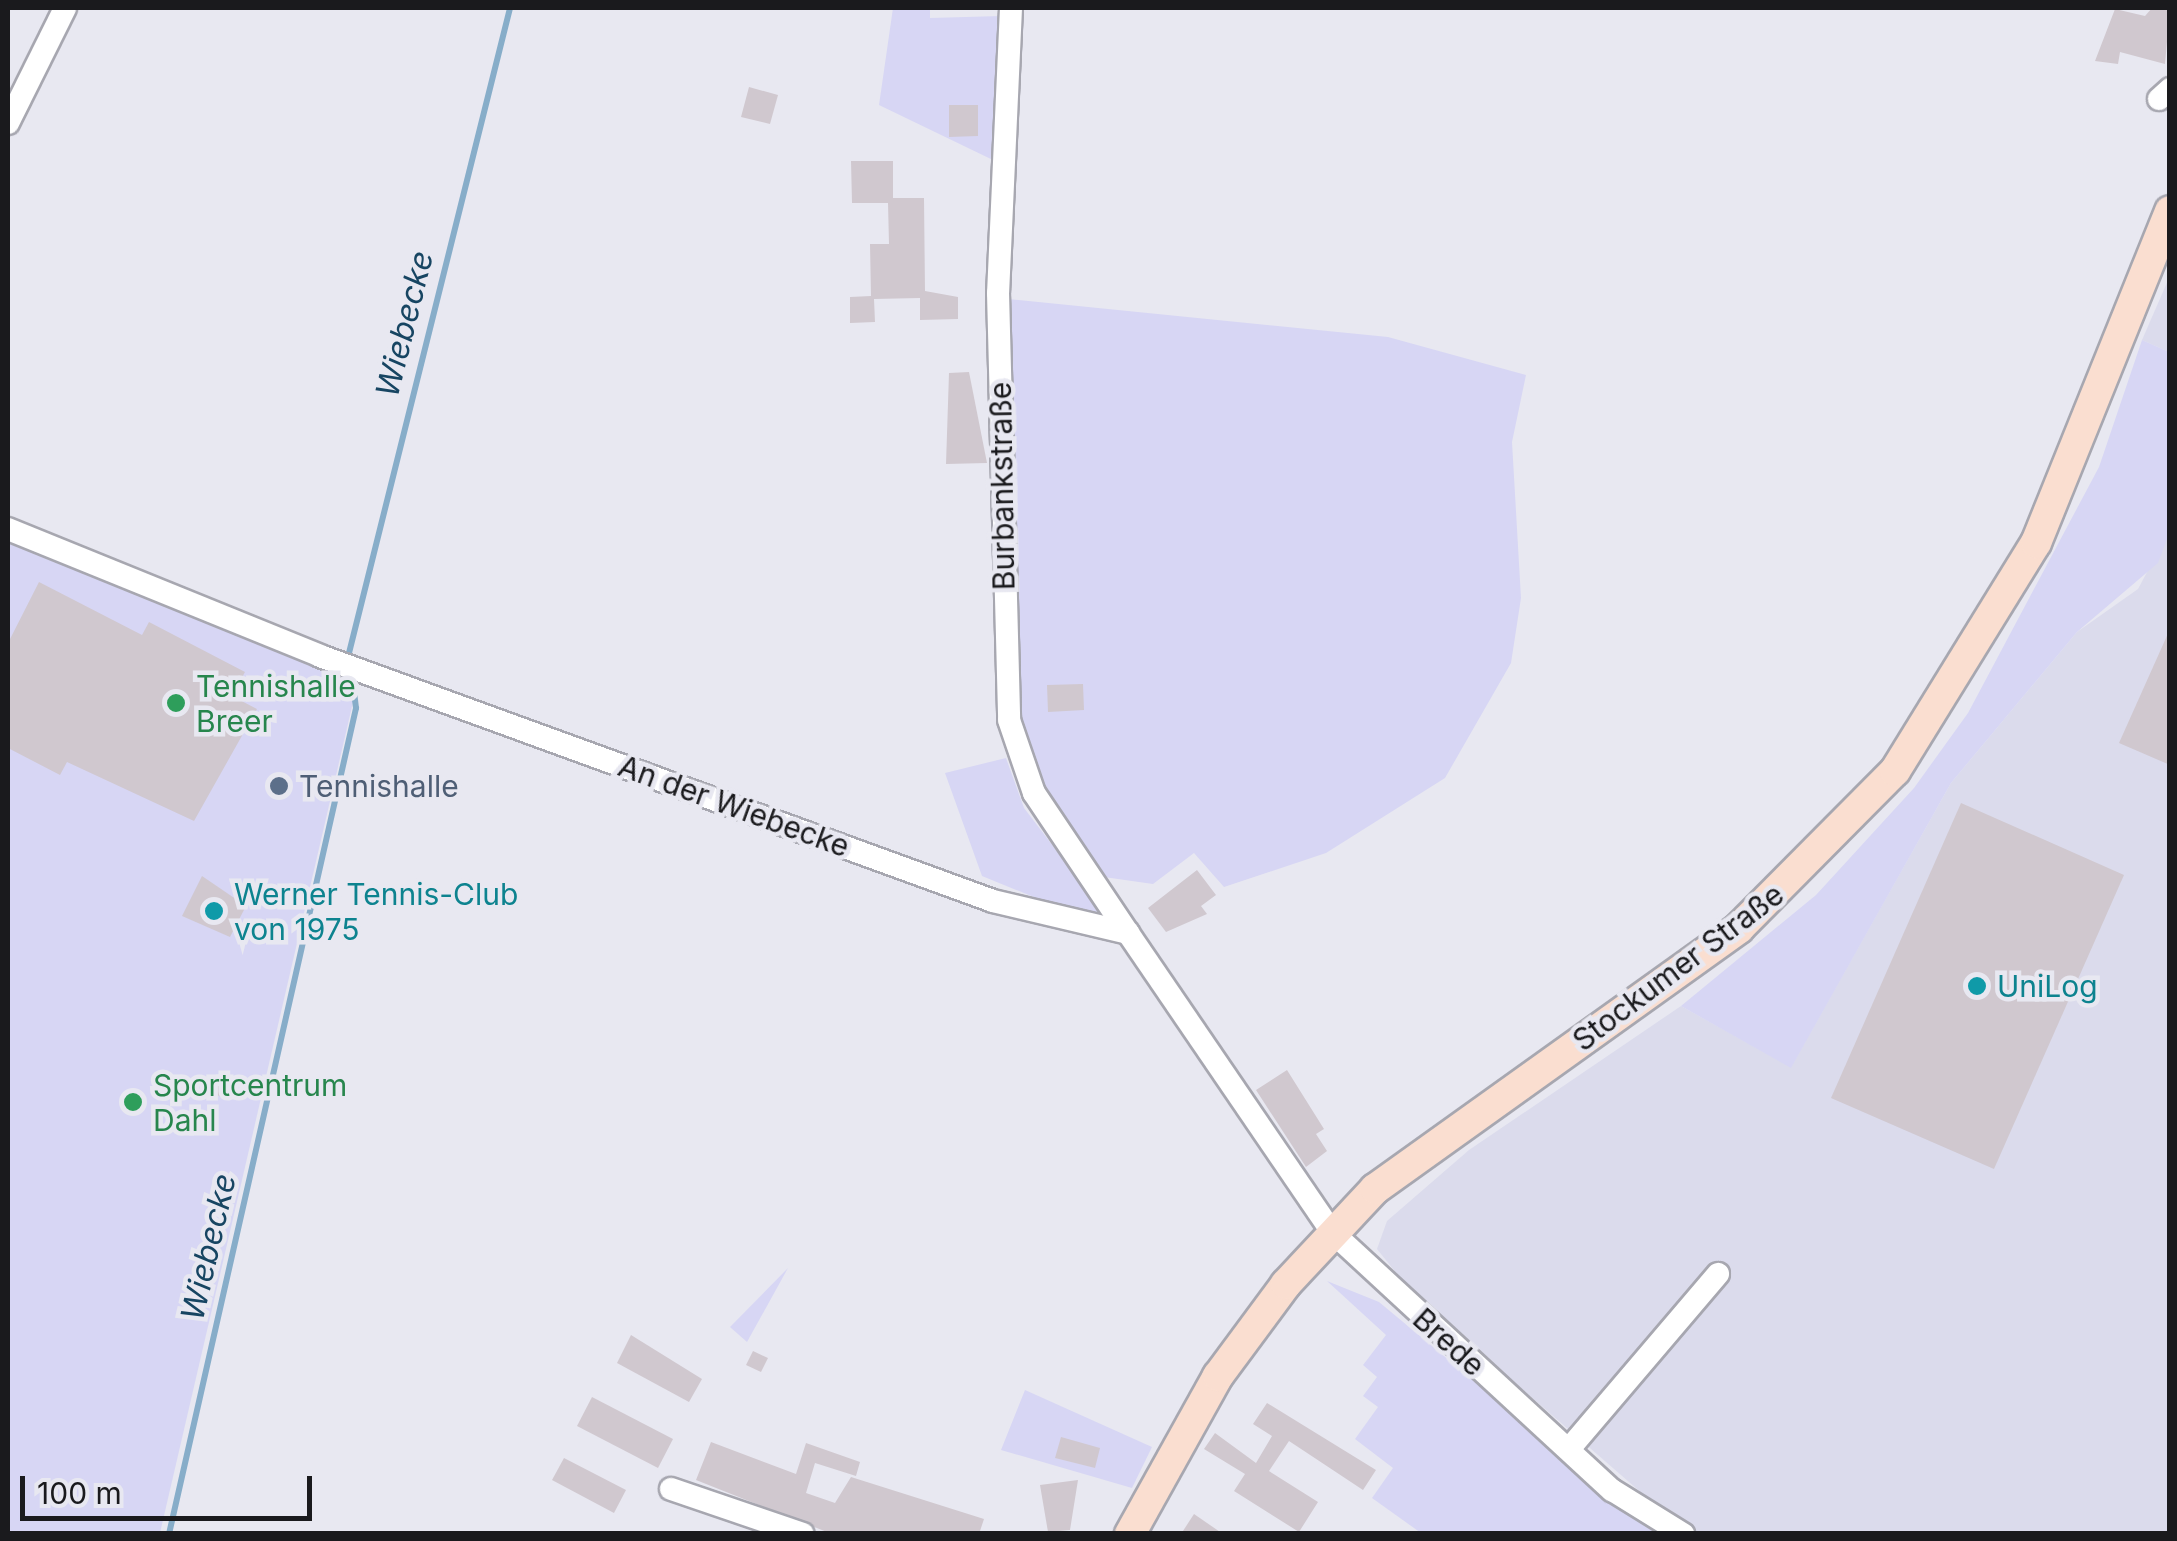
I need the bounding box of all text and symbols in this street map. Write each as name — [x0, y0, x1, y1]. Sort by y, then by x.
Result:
water label: Wiebecke — [368, 247, 442, 401]
street label: Burbankstraße — [982, 381, 1022, 591]
place label: Tennishalle Breer — [196, 668, 356, 738]
marker: Tennishalle Breer — [165, 692, 187, 714]
street label: An der Wiebecke — [614, 748, 854, 864]
place label: Tennishalle — [299, 768, 459, 804]
marker: Tennishalle — [268, 775, 290, 797]
place label: Werner Tennis-Club von 1975 — [234, 876, 518, 946]
street label: Stockumer Straße — [1565, 876, 1791, 1058]
marker: Werner Tennis-Club von 1975 — [203, 900, 225, 922]
place label: UniLog — [1997, 968, 2098, 1004]
marker: UniLog — [1966, 975, 1988, 997]
place label: Sportcentrum Dahl — [153, 1067, 347, 1138]
marker: Sportcentrum Dahl — [122, 1091, 144, 1113]
water label: Wiebecke — [173, 1170, 245, 1324]
street label: Brede — [1406, 1301, 1492, 1383]
scale bar — [25, 1456, 318, 1518]
text: 100 m — [37, 1475, 122, 1511]

